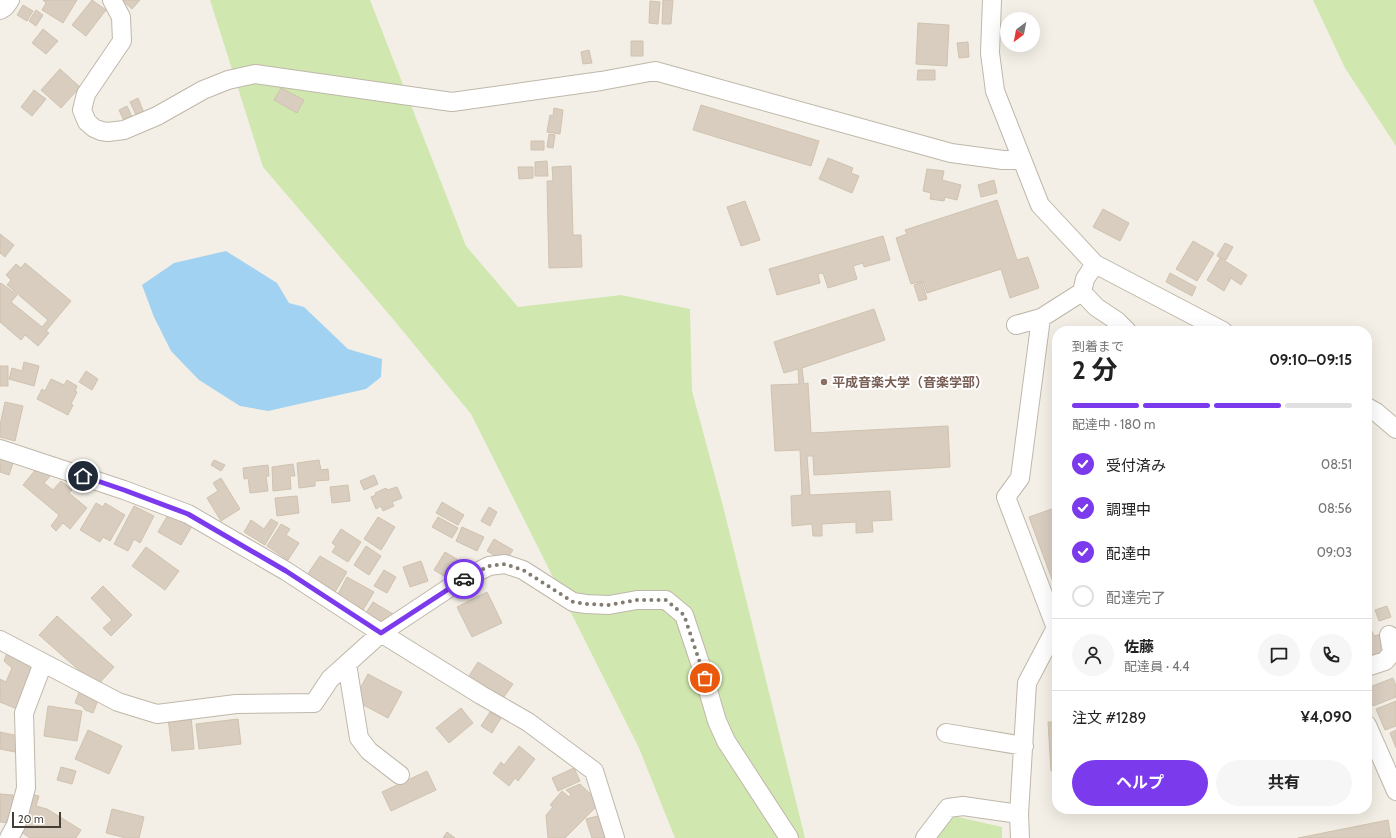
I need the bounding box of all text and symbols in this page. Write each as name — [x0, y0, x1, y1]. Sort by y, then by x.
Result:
north arrow — [1000, 12, 1040, 52]
map controls — [1000, 12, 1040, 52]
text: 到着まで — [1072, 338, 1124, 354]
text: 09:10–09:15 — [1269, 351, 1352, 369]
text: 2 分 — [1072, 354, 1118, 386]
place label: 平成音楽大学（音楽学部） — [832, 374, 988, 390]
marker: 平成音楽大学（音楽学部） — [819, 377, 829, 387]
text: 配達中 · 180 m — [1072, 416, 1155, 432]
icon: check — [1072, 453, 1094, 475]
text: 08:51 — [1321, 456, 1352, 472]
text: 受付済み — [1106, 457, 1166, 475]
pin — [66, 459, 100, 493]
icon: home — [72, 465, 94, 487]
icon: check — [1072, 497, 1094, 519]
text: 08:56 — [1318, 500, 1352, 516]
text: 調理中 — [1106, 501, 1151, 519]
icon: check — [1072, 541, 1094, 563]
text: 09:03 — [1317, 544, 1352, 560]
text: 配達中 — [1106, 545, 1151, 563]
courier — [444, 559, 484, 599]
icon: car — [453, 568, 475, 590]
text: 配達完了 — [1106, 589, 1166, 607]
button: person — [1072, 634, 1114, 676]
button: chat — [1258, 634, 1300, 676]
button: phone — [1310, 634, 1352, 676]
text: 佐藤 — [1124, 638, 1154, 656]
text: 配達員 · 4.4 — [1124, 658, 1189, 674]
pin — [688, 661, 722, 695]
icon: bag — [694, 667, 716, 689]
text: ¥4,090 — [1301, 708, 1352, 726]
text: 注文 #1289 — [1072, 709, 1146, 727]
button: ヘルプ — [1072, 760, 1208, 806]
button: 共有 — [1216, 760, 1352, 806]
scale bar — [12, 810, 61, 829]
text: 20 m — [18, 812, 44, 826]

